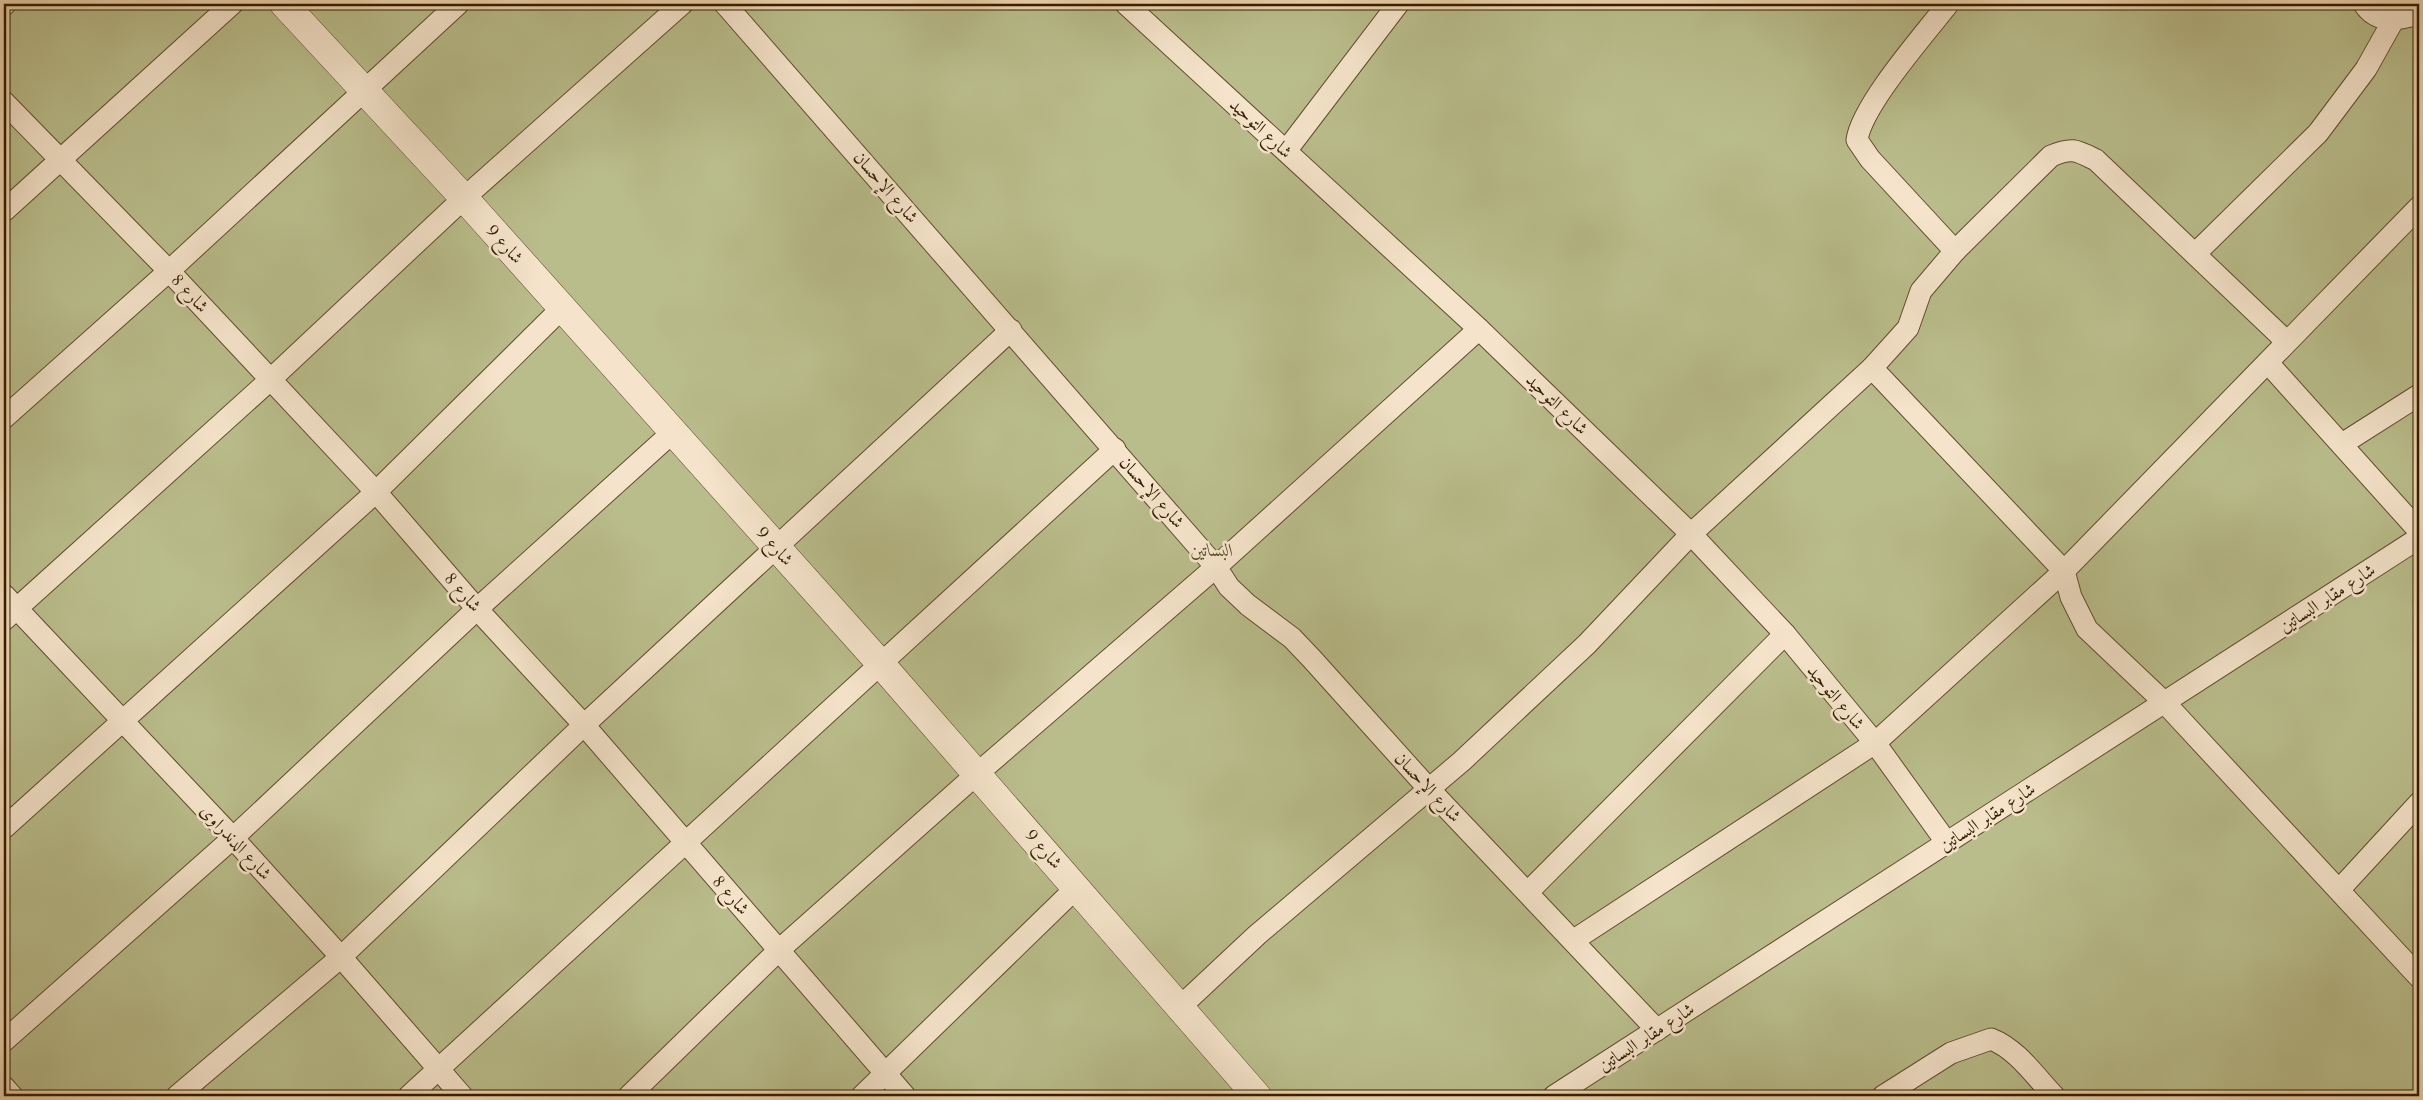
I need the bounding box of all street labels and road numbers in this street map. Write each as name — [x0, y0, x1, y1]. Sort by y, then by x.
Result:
street label: شارع التوحيد — [1222, 92, 1298, 166]
street label: شارع الإحسان — [846, 146, 924, 230]
street label: شارع 9 — [479, 219, 529, 271]
street label: شارع 8 — [164, 268, 214, 320]
street label: شارع التوحيد — [1518, 368, 1594, 442]
street label: شارع الإحسان — [1112, 451, 1190, 535]
street label: شارع 9 — [749, 521, 799, 573]
street label: شارع مقابر البساتين — [2274, 558, 2381, 641]
street label: شارع 8 — [437, 567, 487, 619]
street label: شارع التوحيد — [1799, 659, 1870, 737]
street label: شارع الإحسان — [1387, 747, 1467, 829]
street label: شارع مقابر البساتين — [1934, 777, 2041, 860]
street label: شارع الدندراوى — [193, 799, 277, 887]
street label: شارع 9 — [1018, 824, 1068, 876]
street label: شارع 8 — [705, 870, 755, 922]
street label: شارع مقابر البساتين — [1593, 997, 1700, 1080]

